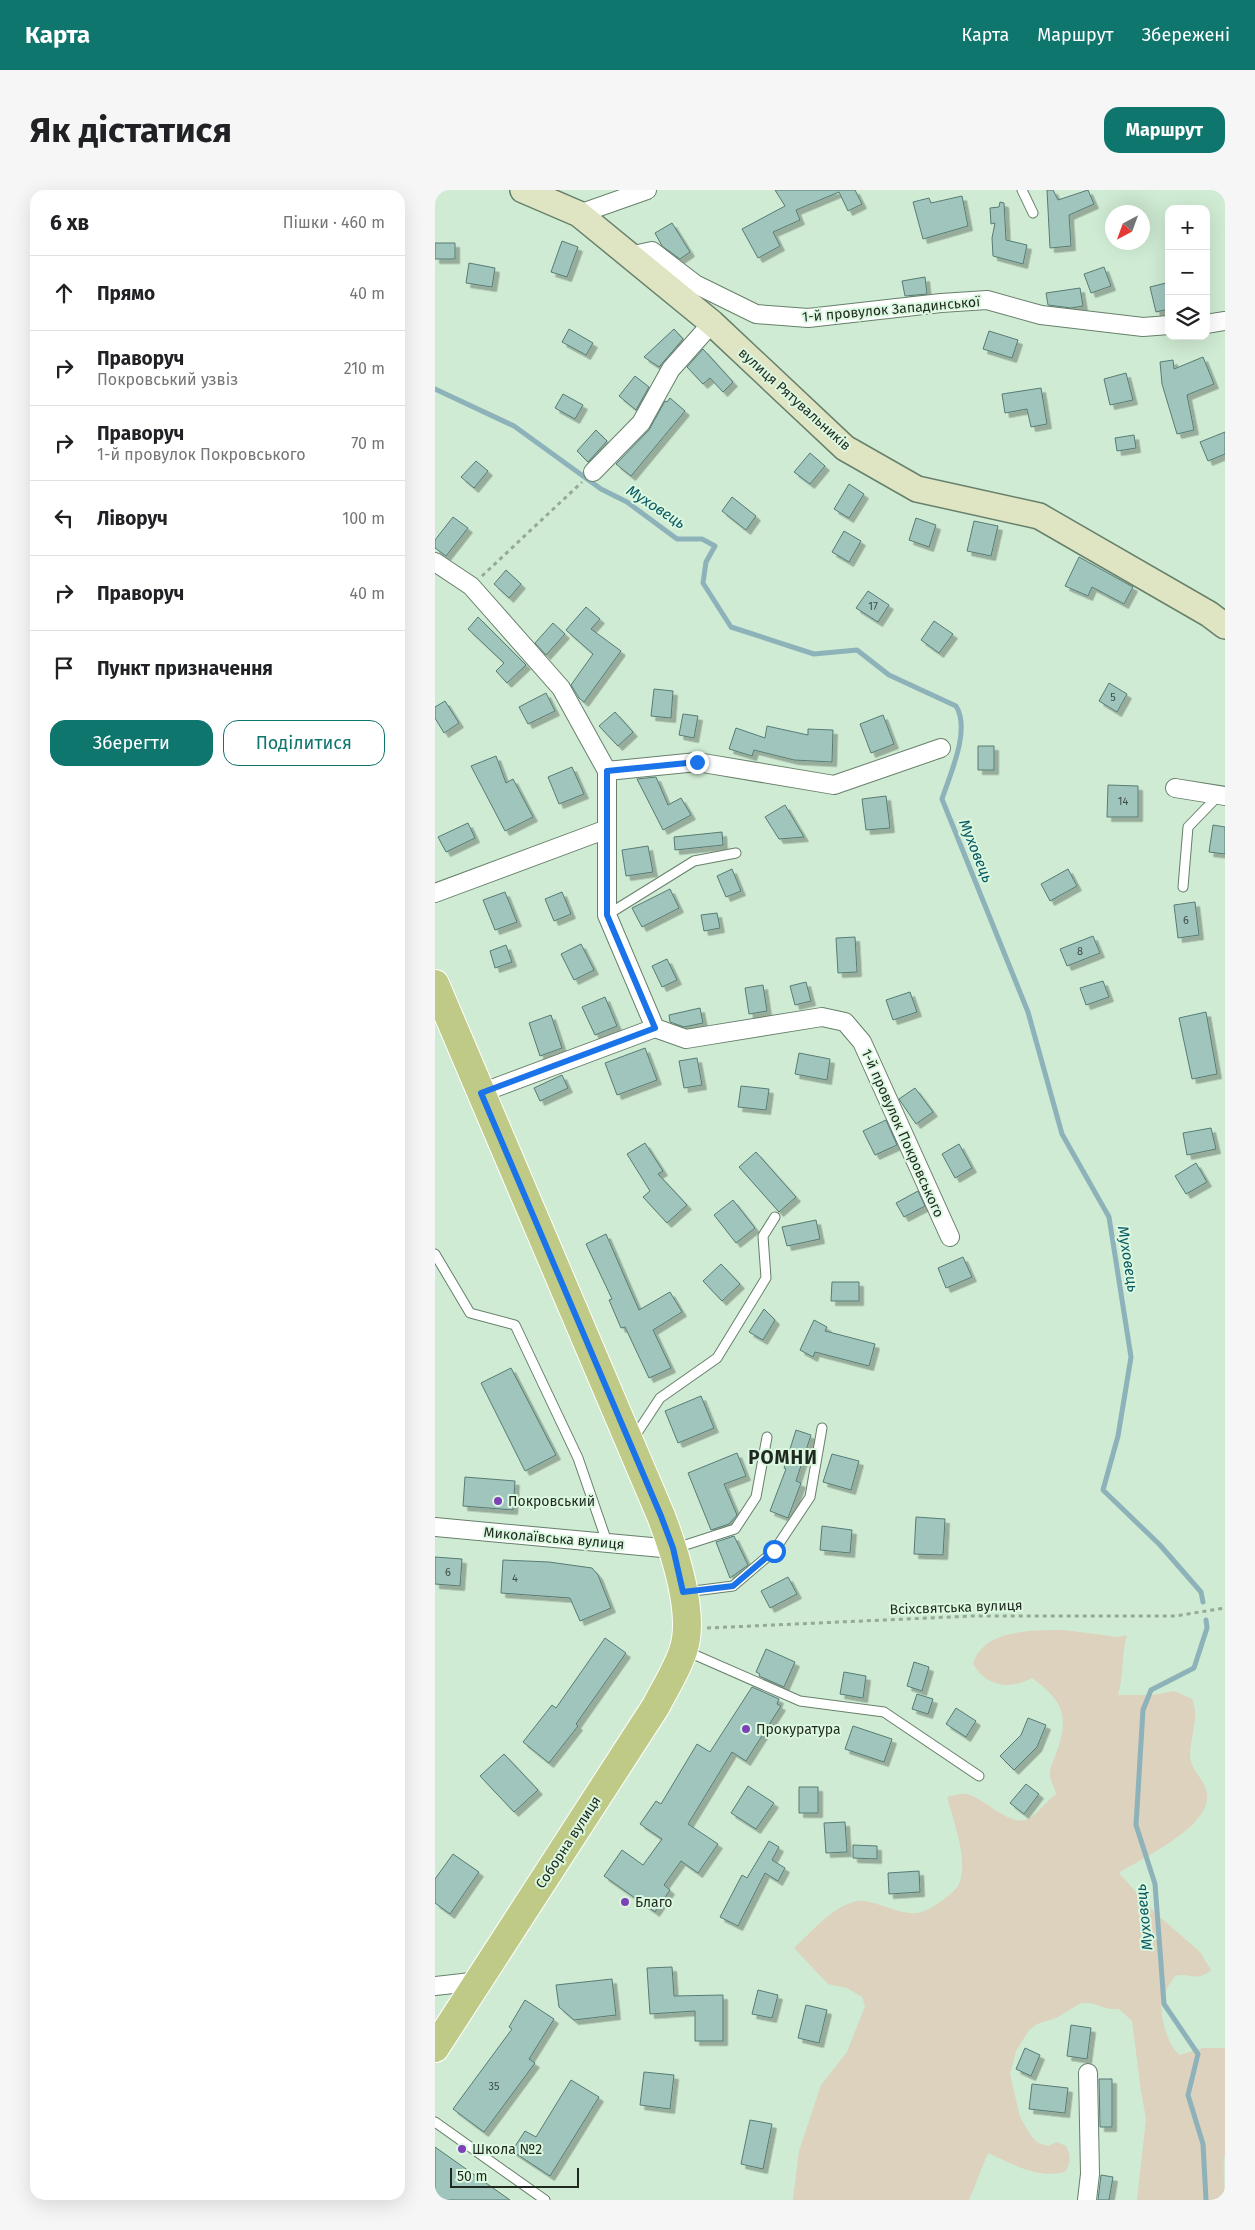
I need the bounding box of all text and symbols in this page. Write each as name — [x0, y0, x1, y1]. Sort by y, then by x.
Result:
text: Карта — [25, 21, 90, 49]
text: Карта — [962, 24, 1009, 46]
text: Маршрут — [1037, 24, 1114, 46]
text: Збережені — [1142, 24, 1230, 46]
button: Маршрут — [1104, 107, 1225, 153]
text: Як дістатися — [30, 109, 232, 151]
north arrow — [1105, 205, 1150, 250]
map controls — [1165, 205, 1210, 340]
button: + — [1165, 205, 1210, 250]
text: 6 хв — [50, 210, 89, 236]
text: Пішки · 460 m — [283, 213, 385, 232]
button: − — [1165, 250, 1210, 295]
icon: ahead — [50, 279, 78, 307]
text: Прямо — [97, 282, 155, 305]
text: 40 m — [350, 284, 385, 303]
street label: 1-й провулок Западинської — [801, 293, 982, 326]
button: layers — [1165, 295, 1210, 340]
street label: вулиця Рятувальників — [735, 344, 854, 454]
text: Праворуч — [97, 347, 184, 370]
icon: right — [50, 354, 78, 382]
text: 210 m — [344, 359, 385, 378]
text: Покровський узвіз — [97, 370, 238, 389]
text: Праворуч — [97, 422, 184, 445]
icon: right — [50, 429, 78, 457]
text: 70 m — [351, 434, 385, 453]
text: 1-й провулок Покровського — [97, 445, 306, 464]
water label: Муховець — [623, 481, 689, 533]
icon: left — [50, 504, 78, 532]
text: Ліворуч — [97, 507, 168, 530]
text: 100 m — [342, 509, 385, 528]
icon: right — [50, 579, 78, 607]
text: Праворуч — [97, 582, 184, 605]
text: 40 m — [350, 584, 385, 603]
house number: 17 — [868, 600, 878, 613]
icon: arrive — [50, 654, 78, 682]
text: Пункт призначення — [97, 657, 273, 680]
house number: 5 — [1110, 691, 1116, 704]
button: Зберегти — [50, 720, 213, 766]
button: Поділитися — [223, 720, 385, 766]
route end — [686, 751, 709, 774]
house number: 14 — [1118, 795, 1128, 808]
water label: Муховець — [955, 817, 997, 885]
house number: 6 — [1183, 914, 1189, 927]
house number: 8 — [1077, 945, 1083, 958]
street label: 1-й провулок Покровського — [858, 1046, 947, 1220]
water label: Муховець — [1114, 1225, 1142, 1293]
district label: РОМНИ — [748, 1446, 818, 1469]
place label: Покровський — [508, 1493, 595, 1510]
marker: Покровський — [492, 1495, 504, 1507]
street label: Миколаївська вулиця — [483, 1524, 625, 1553]
route start — [763, 1540, 786, 1563]
house number: 6 — [445, 1566, 451, 1579]
house number: 4 — [512, 1572, 518, 1585]
street label: Всіхсвятська вулиця — [889, 1597, 1023, 1618]
place label: Прокуратура — [756, 1721, 841, 1738]
marker: Прокуратура — [740, 1723, 752, 1735]
street label: Соборна вулиця — [532, 1793, 605, 1892]
water label: Муховець — [1132, 1883, 1156, 1951]
place label: Благо — [635, 1894, 673, 1911]
marker: Благо — [619, 1896, 631, 1908]
house number: 35 — [489, 2080, 500, 2093]
place label: Школа №2 — [472, 2141, 542, 2158]
marker: Школа №2 — [456, 2143, 468, 2155]
scale bar — [450, 2165, 579, 2188]
text: 50 m — [457, 2168, 488, 2185]

